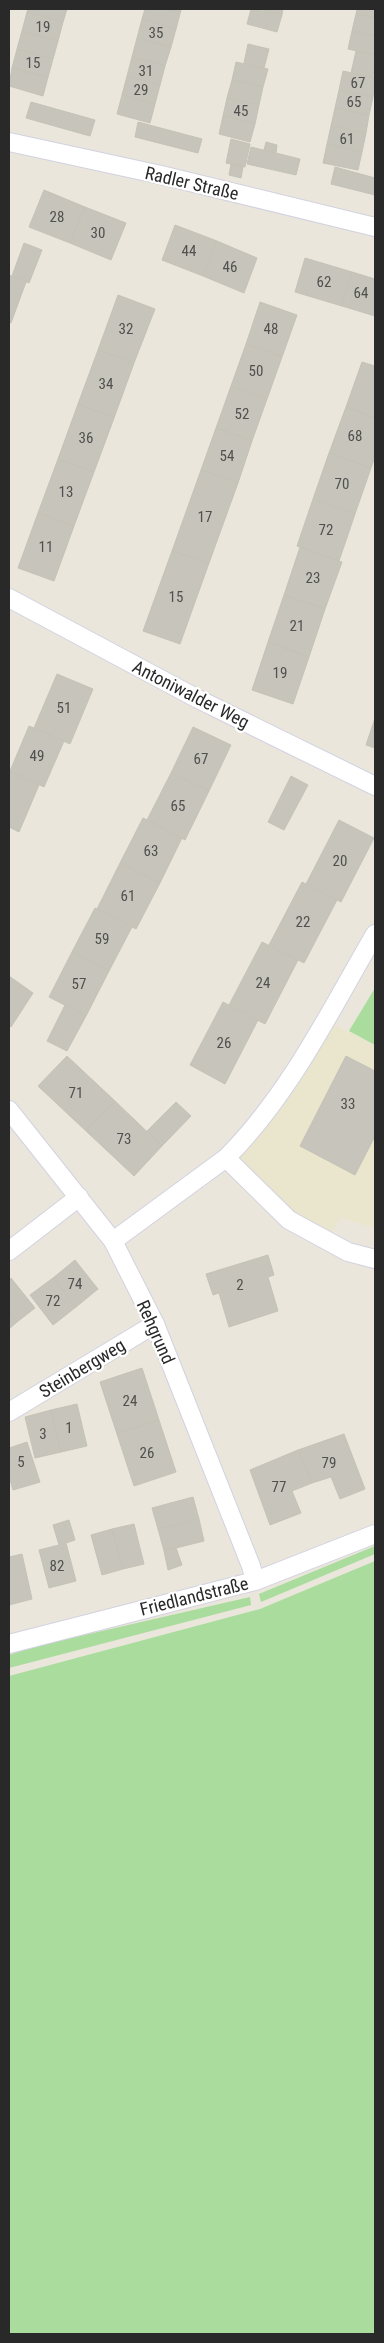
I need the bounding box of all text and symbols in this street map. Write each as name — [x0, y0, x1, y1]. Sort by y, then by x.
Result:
house number: 19 — [36, 18, 50, 36]
house number: 35 — [149, 24, 163, 42]
house number: 15 — [26, 54, 40, 72]
house number: 31 — [139, 62, 153, 80]
house number: 67 — [351, 74, 365, 92]
house number: 29 — [134, 81, 148, 99]
house number: 65 — [347, 93, 361, 111]
house number: 45 — [234, 102, 248, 120]
house number: 61 — [340, 130, 354, 148]
street label: Radler Straße — [143, 162, 241, 204]
house number: 28 — [50, 208, 64, 226]
house number: 30 — [91, 224, 105, 242]
house number: 44 — [182, 242, 196, 260]
house number: 46 — [223, 258, 237, 276]
house number: 62 — [317, 273, 331, 291]
house number: 64 — [354, 284, 368, 302]
house number: 32 — [119, 320, 133, 338]
house number: 48 — [264, 320, 278, 338]
house number: 50 — [249, 362, 263, 380]
house number: 34 — [99, 375, 113, 393]
house number: 52 — [235, 405, 249, 423]
house number: 68 — [348, 427, 362, 445]
house number: 36 — [79, 429, 93, 447]
house number: 54 — [220, 447, 234, 465]
house number: 70 — [335, 475, 349, 493]
house number: 13 — [59, 483, 73, 501]
house number: 17 — [198, 508, 212, 526]
house number: 72 — [319, 521, 333, 539]
house number: 11 — [39, 538, 53, 556]
house number: 23 — [306, 569, 320, 587]
house number: 15 — [169, 588, 183, 606]
house number: 21 — [290, 617, 304, 635]
street label: Antoniwalder Weg — [129, 656, 253, 732]
house number: 19 — [273, 664, 287, 682]
house number: 51 — [57, 699, 71, 717]
house number: 49 — [30, 747, 44, 765]
house number: 67 — [194, 750, 208, 768]
house number: 65 — [171, 797, 185, 815]
house number: 63 — [144, 842, 158, 860]
house number: 20 — [333, 852, 347, 870]
house number: 61 — [121, 887, 135, 905]
house number: 22 — [296, 913, 310, 931]
house number: 59 — [95, 930, 109, 948]
house number: 24 — [256, 974, 270, 992]
house number: 57 — [72, 975, 86, 993]
house number: 26 — [217, 1034, 231, 1052]
house number: 71 — [69, 1084, 83, 1102]
house number: 33 — [341, 1095, 355, 1113]
house number: 73 — [117, 1130, 131, 1148]
house number: 74 — [68, 1275, 82, 1293]
house number: 2 — [236, 1276, 244, 1294]
house number: 72 — [46, 1292, 60, 1310]
street label: Rehgrund — [133, 1297, 179, 1367]
street label: Steinbergweg — [35, 1334, 129, 1402]
house number: 24 — [123, 1392, 137, 1410]
house number: 1 — [65, 1419, 73, 1437]
house number: 3 — [39, 1425, 47, 1443]
house number: 26 — [140, 1444, 154, 1462]
house number: 5 — [17, 1453, 25, 1471]
house number: 79 — [322, 1454, 336, 1472]
house number: 77 — [272, 1478, 286, 1496]
house number: 82 — [50, 1557, 64, 1575]
street label: Friedlandstraße — [138, 1572, 250, 1620]

